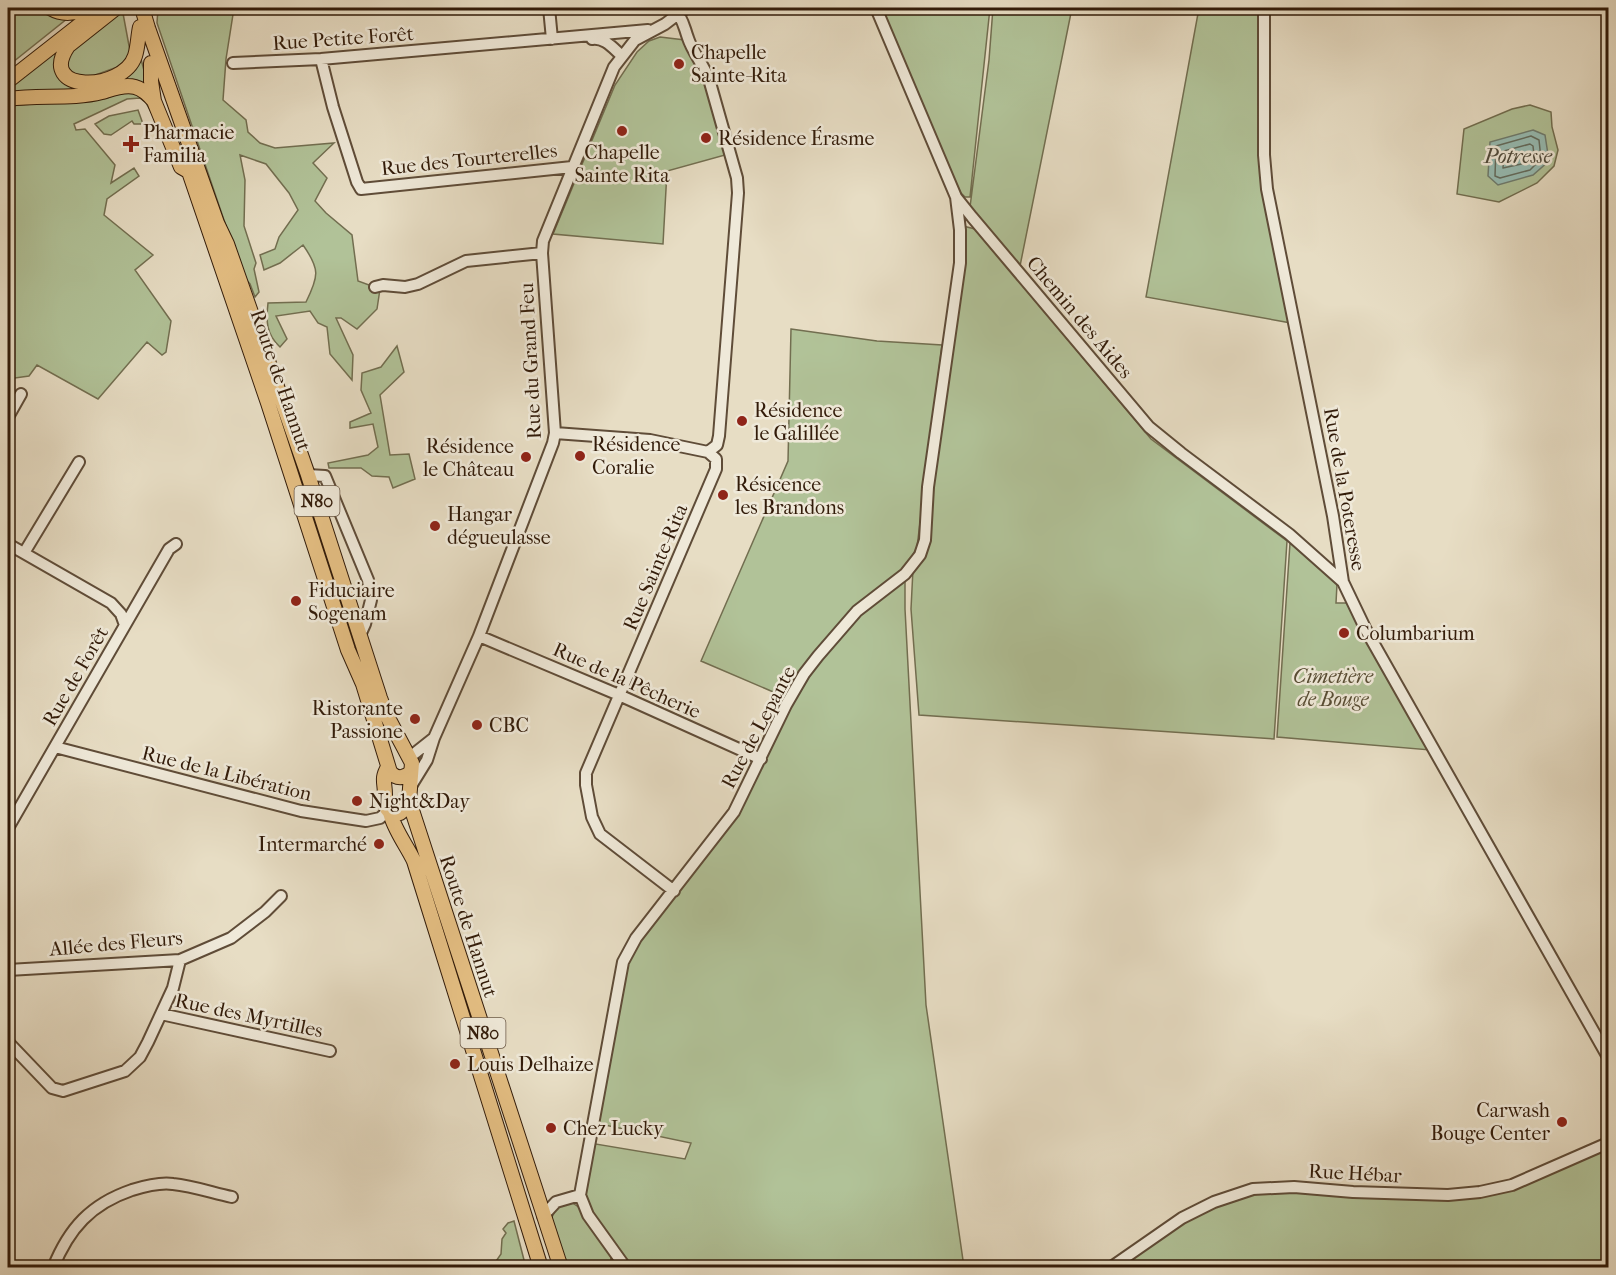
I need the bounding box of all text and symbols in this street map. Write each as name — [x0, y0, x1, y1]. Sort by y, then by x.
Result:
street label: Rue Petite Forêt — [272, 22, 414, 55]
place label: Chapelle Sainte-Rita — [691, 41, 788, 87]
marker: Chapelle Sainte-Rita — [672, 57, 686, 71]
place label: Pharmacie Familia — [143, 121, 235, 167]
marker: Chapelle Sainte Rita — [615, 124, 629, 138]
place label: Résidence Érasme — [718, 126, 874, 150]
marker: Résidence Érasme — [699, 131, 713, 145]
marker: Pharmacie Familia — [124, 137, 138, 151]
street label: Rue des Tourterelles — [380, 139, 558, 180]
place label: Chapelle Sainte Rita — [575, 141, 670, 187]
water label: Potresse — [1483, 144, 1553, 168]
street label: Chemin des Aides — [1022, 252, 1137, 383]
street label: Rue du Grand Feu — [515, 282, 546, 440]
street label: Route de Hannut — [246, 306, 316, 454]
place label: Résidence le Galillée — [753, 399, 842, 445]
street label: Rue de la Poteresse — [1319, 406, 1370, 573]
marker: Résidence le Galillée — [735, 414, 749, 428]
place label: Résidence Coralie — [592, 433, 680, 479]
place label: Résidence le Château — [422, 435, 515, 481]
marker: Résidence Coralie — [573, 449, 587, 463]
marker: Résidence le Château — [519, 450, 533, 464]
place label: Résicence les Brandons — [734, 473, 844, 519]
road number: N80 — [294, 486, 340, 516]
marker: Résicence les Brandons — [716, 488, 730, 502]
street label: Rue Sainte-Rita — [618, 500, 693, 634]
place label: Hangar dégueulasse — [447, 503, 551, 549]
marker: Hangar dégueulasse — [428, 519, 442, 533]
place label: Fiduciaire Sogenam — [308, 579, 395, 625]
marker: Fiduciaire Sogenam — [289, 594, 303, 608]
place label: Columbarium — [1356, 622, 1475, 645]
street label: Rue de Forêt — [38, 623, 113, 730]
marker: Columbarium — [1337, 626, 1351, 640]
street label: Rue de la Pêcherie — [549, 638, 704, 723]
street label: Rue de Lepante — [717, 662, 800, 792]
park label: Cimetière de Bouge — [1293, 665, 1374, 711]
place label: Ristorante Passione — [312, 697, 403, 743]
marker: Ristorante Passione — [408, 712, 422, 726]
place label: CBC — [489, 714, 529, 737]
marker: CBC — [470, 718, 484, 732]
street label: Rue de la Libération — [140, 741, 315, 806]
place label: Night&Day — [369, 790, 471, 813]
marker: Night&Day — [350, 794, 364, 808]
place label: Intermarché — [258, 833, 367, 856]
marker: Intermarché — [372, 837, 386, 851]
street label: Route de Hannut — [435, 852, 502, 1000]
street label: Allée des Fleurs — [47, 926, 184, 961]
street label: Rue des Myrtilles — [173, 989, 325, 1042]
road number: N80 — [460, 1018, 506, 1048]
place label: Louis Delhaize — [467, 1053, 594, 1076]
marker: Louis Delhaize — [448, 1057, 462, 1071]
place label: Carwash Bouge Center — [1430, 1099, 1551, 1145]
marker: Carwash Bouge Center — [1555, 1115, 1569, 1129]
place label: Chez Lucky — [563, 1117, 665, 1140]
marker: Chez Lucky — [544, 1121, 558, 1135]
street label: Rue Hébar — [1308, 1160, 1403, 1187]

